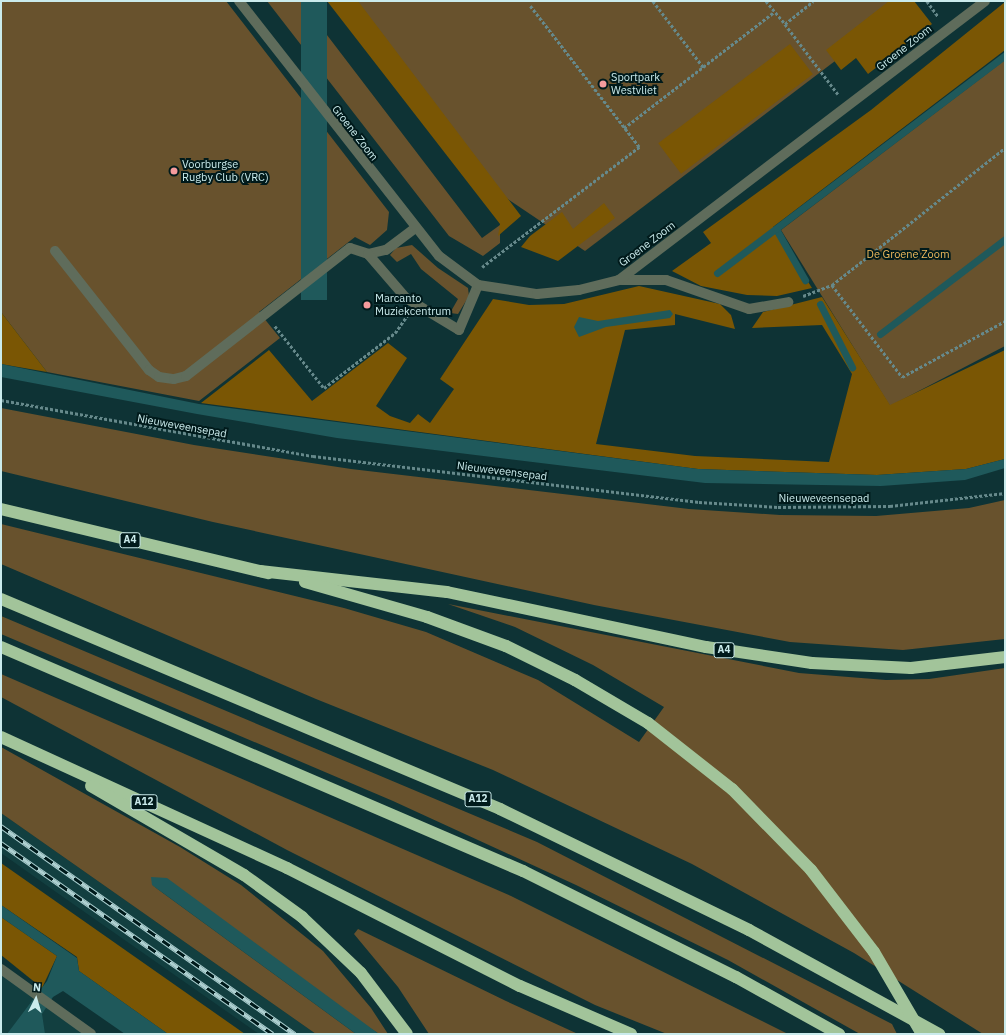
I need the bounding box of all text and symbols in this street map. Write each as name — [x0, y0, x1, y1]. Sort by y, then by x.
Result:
street label: Groene Zoom — [874, 22, 934, 74]
place label: Sportpark Westvliet — [611, 71, 660, 97]
marker: Sportpark Westvliet — [598, 79, 608, 89]
street label: Groene Zoom — [329, 103, 381, 163]
place label: Voorburgse Rugby Club (VRC) — [182, 158, 269, 184]
marker: Voorburgse Rugby Club (VRC) — [169, 166, 179, 176]
street label: Groene Zoom — [616, 219, 678, 269]
park label: De Groene Zoom — [867, 247, 949, 261]
place label: Marcanto Muziekcentrum — [375, 292, 451, 318]
marker: Marcanto Muziekcentrum — [362, 300, 372, 310]
street label: Nieuweveensepad — [136, 412, 228, 440]
street label: Nieuweveensepad — [456, 459, 548, 483]
street label: Nieuweveensepad — [779, 491, 869, 505]
road number: A4 — [119, 532, 141, 548]
road number: A4 — [713, 642, 735, 658]
road number: A12 — [464, 791, 492, 807]
road number: A12 — [130, 794, 158, 810]
north arrow — [16, 979, 56, 1019]
text: N — [32, 980, 42, 994]

